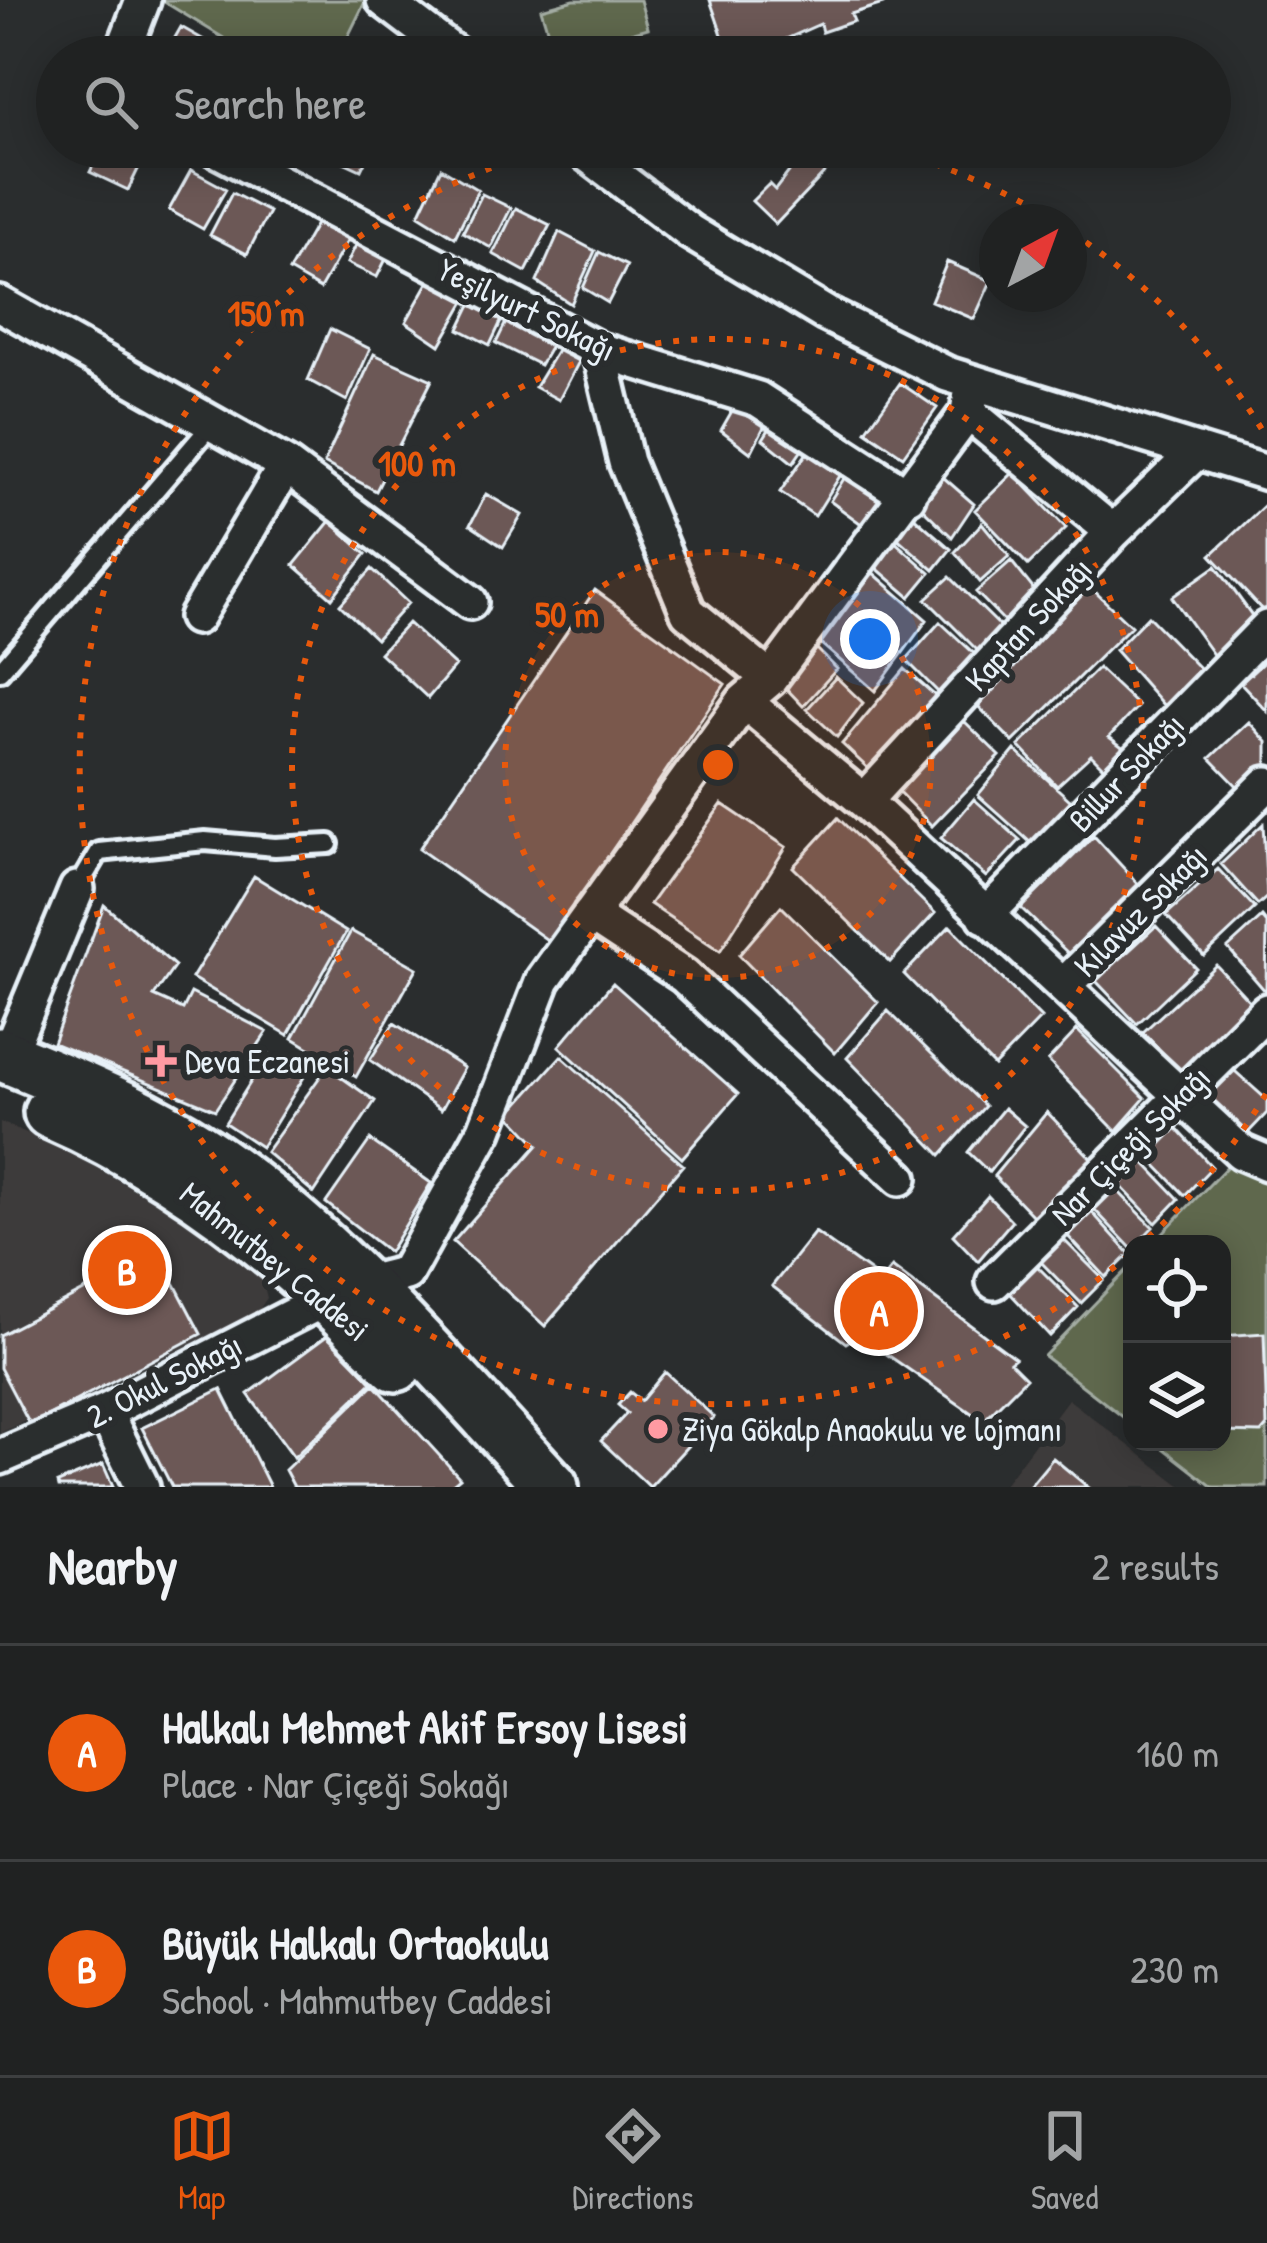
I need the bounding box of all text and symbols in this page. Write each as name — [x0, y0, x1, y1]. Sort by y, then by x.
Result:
search box — [36, 36, 1231, 168]
icon: search — [78, 69, 144, 135]
text: Search here — [174, 72, 366, 133]
north arrow — [979, 204, 1087, 312]
street label: Yeşilyurt Sokağı — [430, 247, 623, 372]
text: 150 m — [227, 288, 305, 337]
text: 100 m — [378, 438, 456, 487]
street label: Kaptan Sokağı — [955, 547, 1102, 701]
text: 50 m — [535, 589, 599, 638]
your location — [840, 609, 900, 669]
street label: Billur Sokağı — [1058, 703, 1194, 842]
centre of rings — [697, 744, 739, 786]
street label: Kılavuz Sokağı — [1064, 834, 1217, 987]
place label: Deva Eczanesi — [185, 1039, 350, 1083]
marker: Deva Eczanesi — [148, 1048, 174, 1074]
street label: Nar Çiçeği Sokağı — [1041, 1056, 1220, 1235]
street label: Mahmutbey Caddesi — [170, 1171, 379, 1352]
pin: B — [88, 1225, 166, 1315]
map controls — [1123, 1235, 1231, 1451]
button: locate — [1123, 1235, 1231, 1343]
pin: A — [840, 1266, 918, 1356]
street label: 2. Okul Sokağı — [79, 1322, 250, 1439]
button: layers — [1123, 1343, 1231, 1451]
place label: Ziya Gökalp Anaokulu ve lojmanı — [682, 1407, 1062, 1452]
marker: Ziya Gökalp Anaokulu ve lojmanı — [645, 1416, 671, 1442]
text: Nearby — [48, 1531, 178, 1600]
text: 2 results — [1092, 1539, 1219, 1592]
text: Halkalı Mehmet Akif Ersoy Lisesi — [162, 1696, 688, 1757]
text: A — [77, 1726, 97, 1779]
text: 160 m — [1136, 1726, 1219, 1779]
text: Place · Nar Çiçeği Sokağı — [162, 1757, 510, 1810]
text: Büyük Halkalı Ortaokulu — [162, 1912, 549, 1973]
text: B — [77, 1942, 97, 1995]
text: 230 m — [1130, 1942, 1219, 1995]
text: School · Mahmutbey Caddesi — [162, 1973, 553, 2026]
tab: Map — [169, 2103, 235, 2219]
tab: Directions — [572, 2103, 694, 2219]
tab: Saved — [1031, 2103, 1098, 2219]

